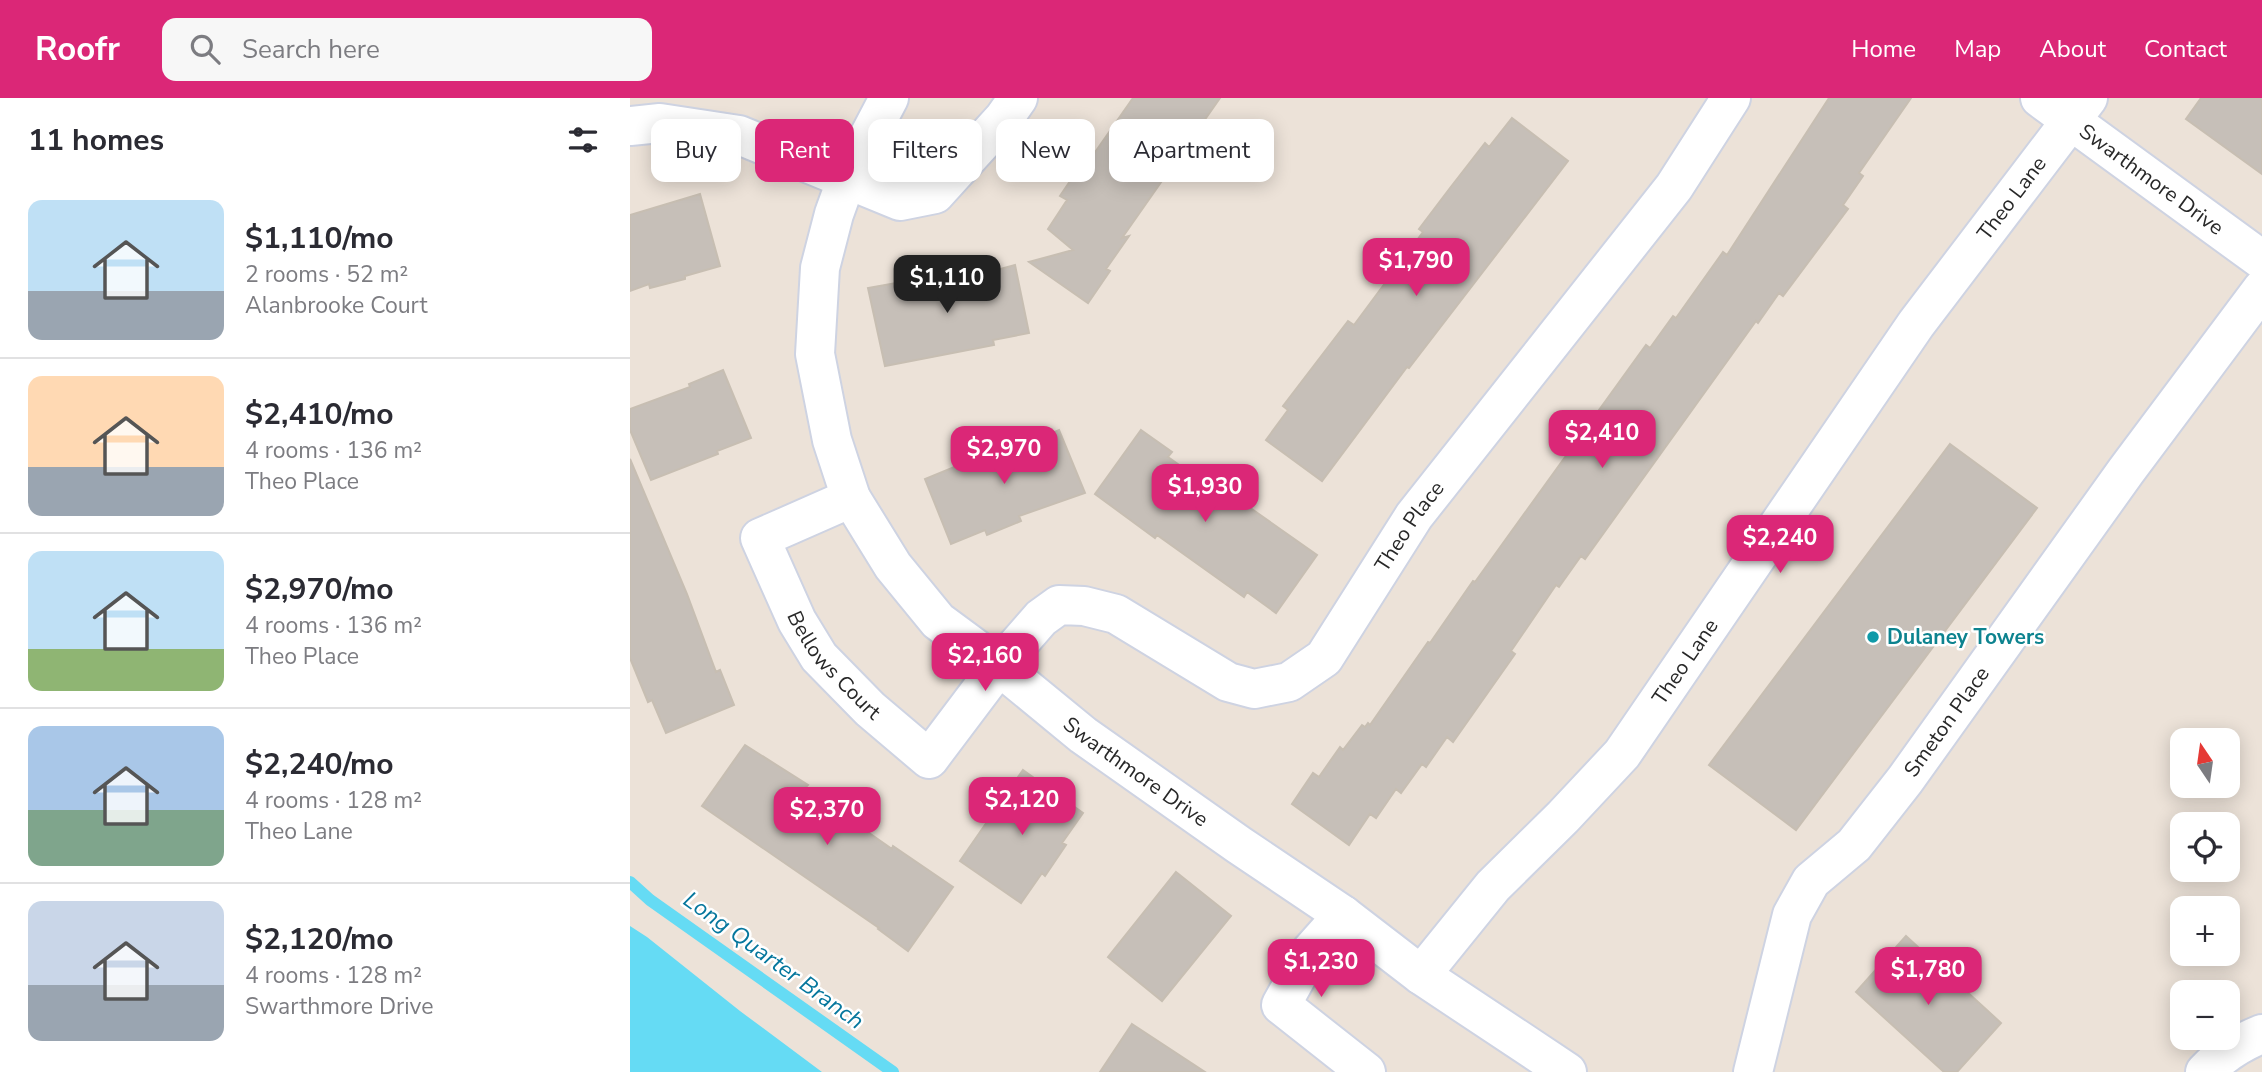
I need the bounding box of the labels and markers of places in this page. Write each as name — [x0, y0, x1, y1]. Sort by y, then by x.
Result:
pin: $1,790 — [1359, 238, 1473, 298]
pin: $1,110 — [890, 256, 1004, 315]
pin: $2,410 — [1545, 410, 1659, 470]
pin: $2,970 — [947, 426, 1061, 486]
pin: $1,930 — [1148, 464, 1262, 524]
pin: $2,240 — [1723, 516, 1837, 575]
place label: Dulaney Towers — [1887, 623, 2044, 651]
marker: Dulaney Towers — [1865, 629, 1881, 645]
pin: $2,160 — [928, 634, 1042, 693]
pin: $2,120 — [965, 778, 1079, 837]
pin: $2,370 — [770, 788, 884, 847]
pin: $1,230 — [1264, 940, 1378, 999]
pin: $1,780 — [1871, 948, 1985, 1007]

